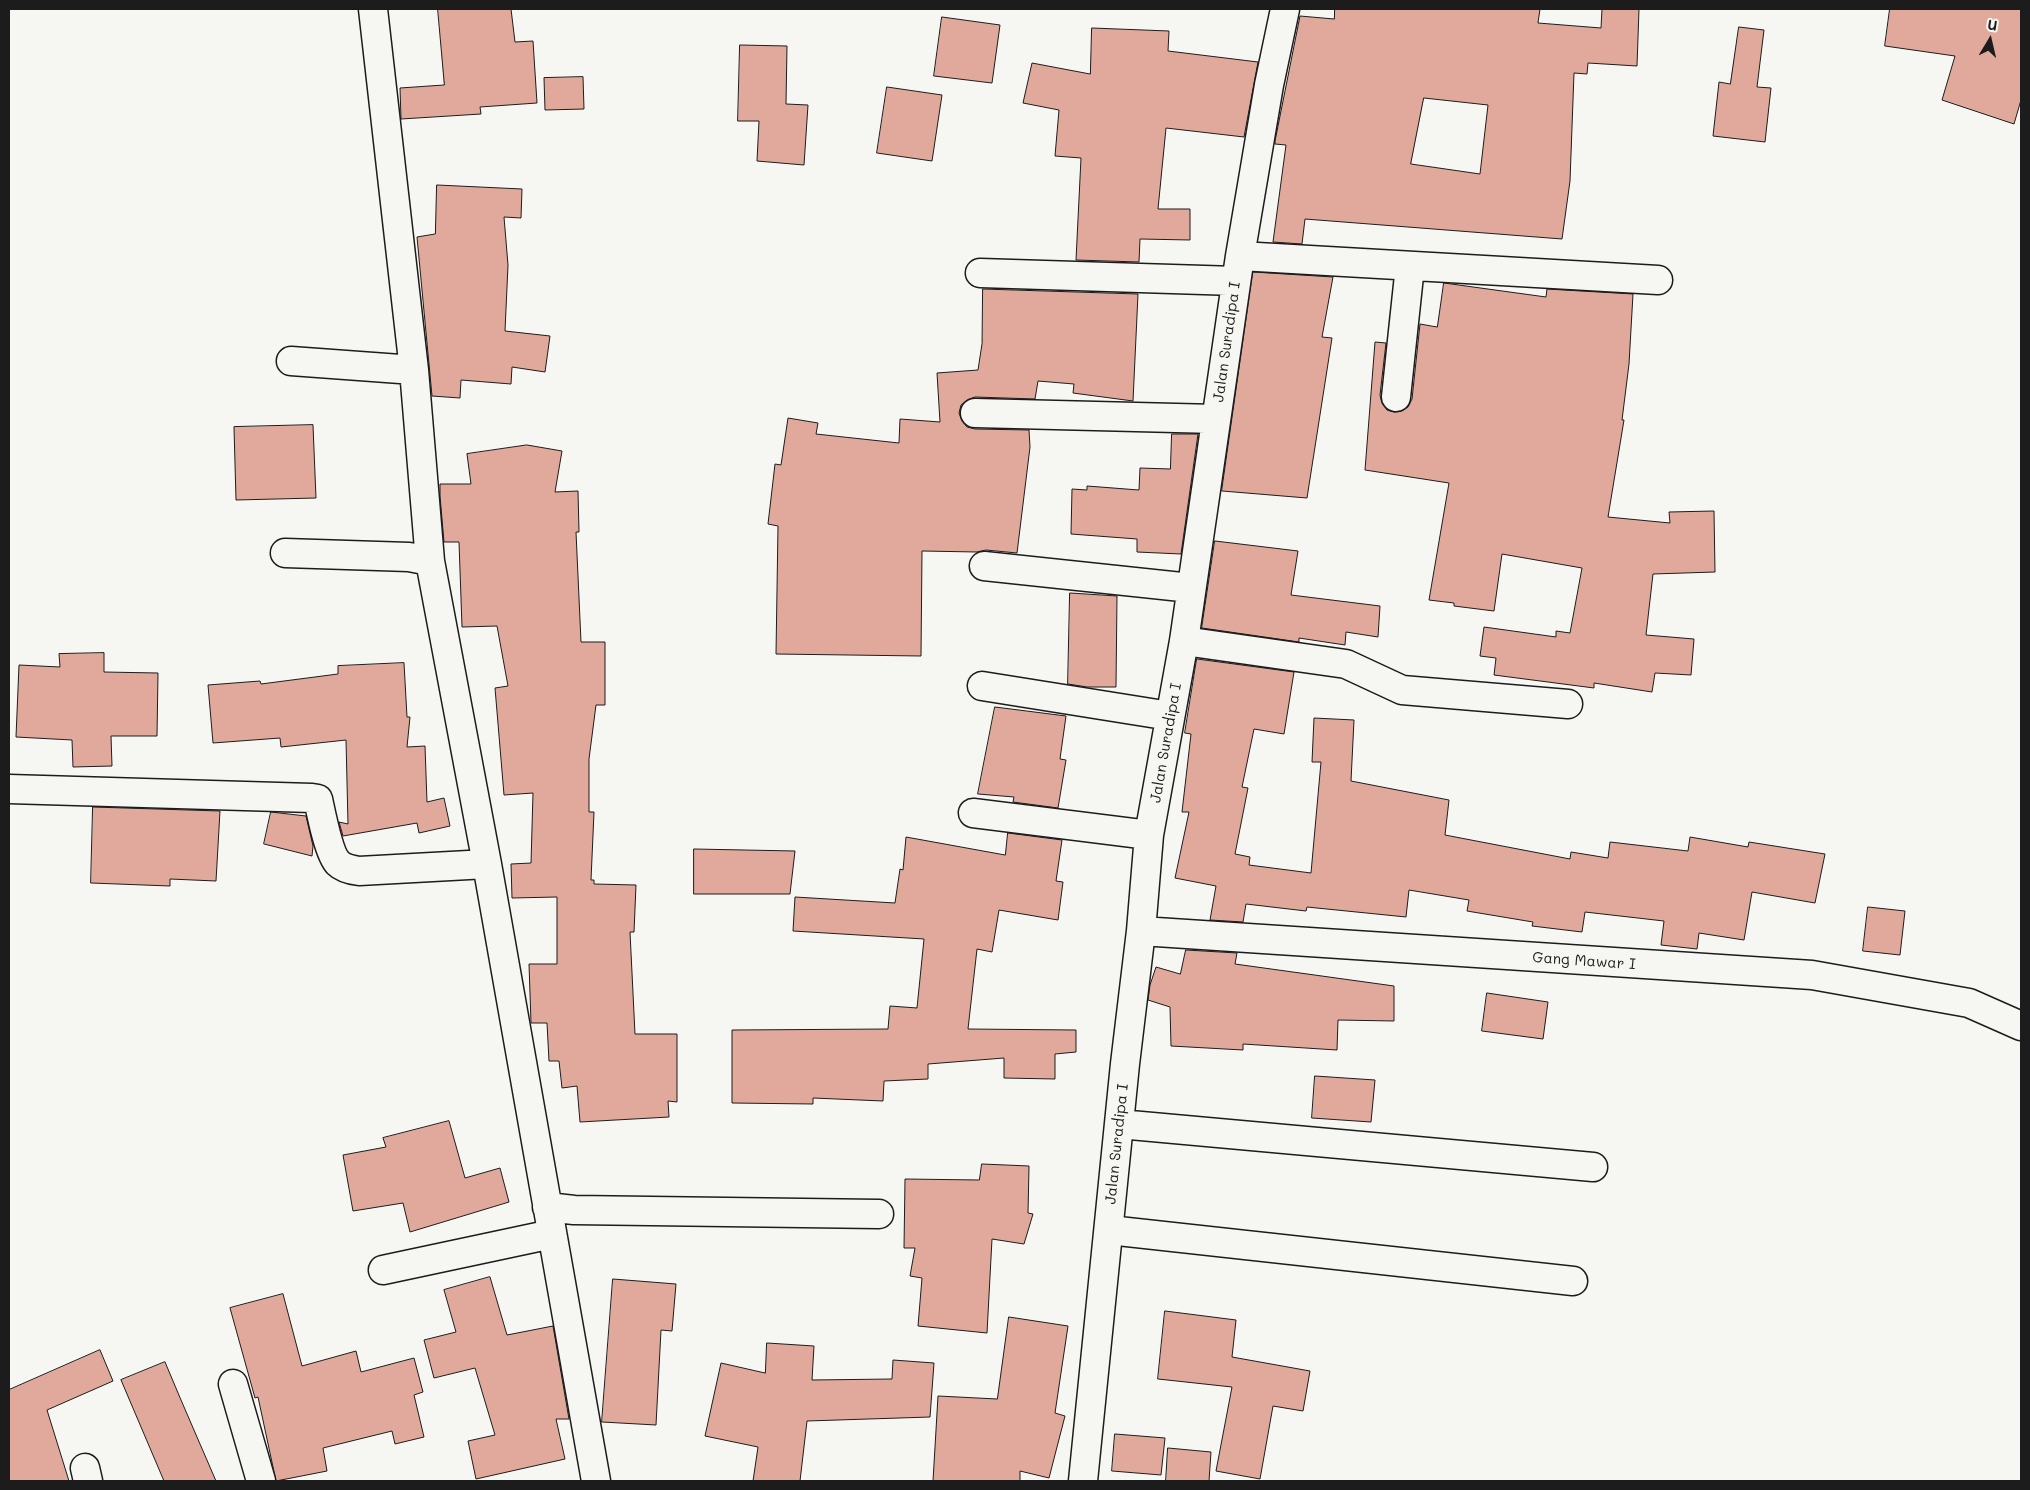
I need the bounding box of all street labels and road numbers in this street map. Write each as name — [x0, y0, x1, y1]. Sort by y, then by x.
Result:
street label: Jalan Suradipa I — [1210, 281, 1244, 403]
street label: Jalan Suradipa I — [1147, 682, 1185, 804]
street label: Gang Mawar I — [1532, 948, 1636, 974]
street label: Jalan Suradipa I — [1102, 1083, 1132, 1205]

